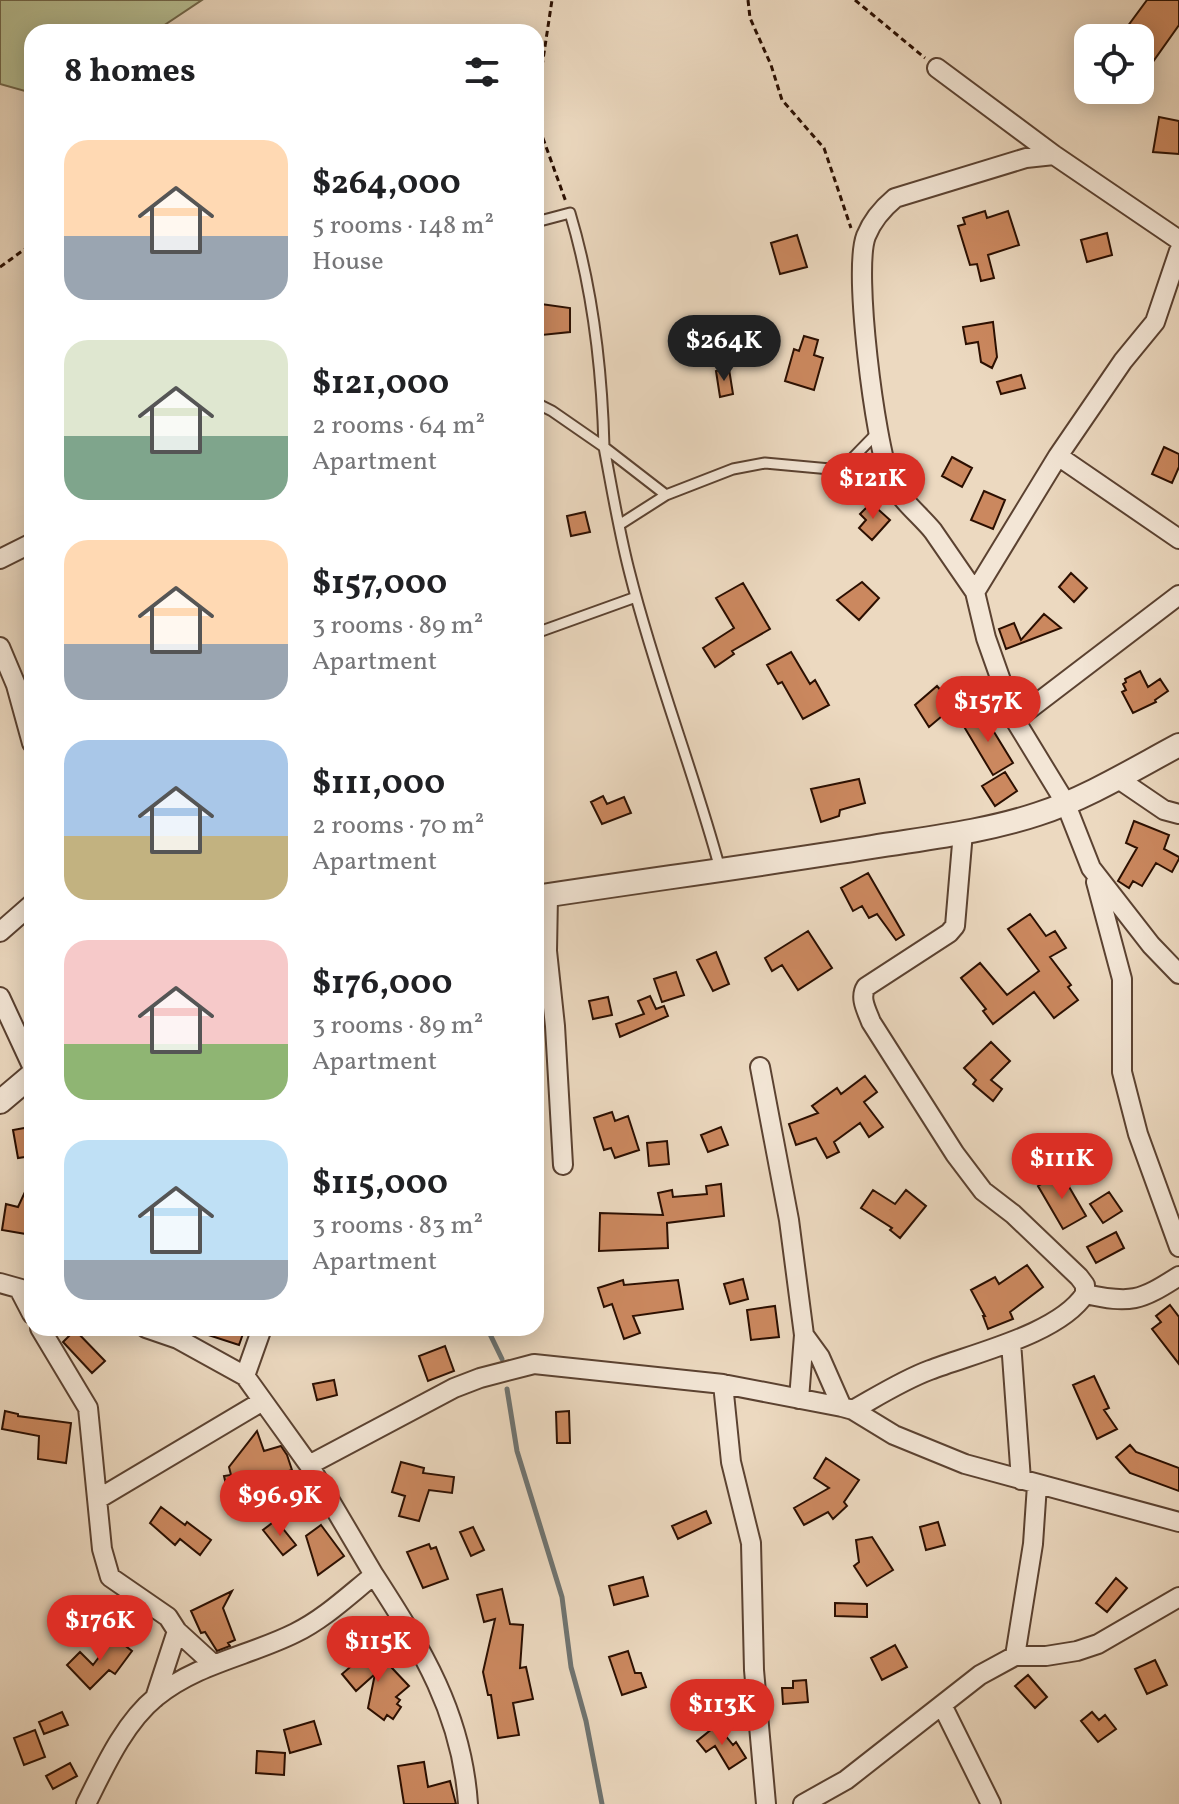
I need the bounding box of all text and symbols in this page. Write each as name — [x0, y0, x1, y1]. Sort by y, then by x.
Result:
map controls — [1074, 24, 1154, 104]
button: locate — [1074, 24, 1154, 104]
text: 8 homes — [64, 49, 196, 96]
icon: filters — [460, 50, 504, 94]
text: $264,000 — [312, 161, 461, 208]
icon: home — [128, 172, 224, 268]
text: 5 rooms · 148 m² — [312, 208, 494, 244]
text: House — [312, 244, 384, 280]
pin: $264K — [668, 315, 780, 383]
text: $264K — [686, 323, 762, 359]
text: $121,000 — [312, 361, 449, 408]
icon: home — [128, 372, 224, 468]
text: 2 rooms · 64 m² — [312, 408, 485, 444]
text: Apartment — [312, 444, 437, 480]
pin: $121K — [817, 453, 929, 521]
text: $121K — [839, 461, 907, 497]
text: $157,000 — [312, 561, 447, 608]
icon: home — [128, 572, 224, 668]
text: 3 rooms · 89 m² — [312, 608, 483, 644]
text: Apartment — [312, 644, 437, 680]
pin: $157K — [932, 676, 1044, 744]
text: $157K — [954, 684, 1022, 720]
text: $111,000 — [312, 761, 445, 808]
icon: home — [128, 772, 224, 868]
text: 2 rooms · 70 m² — [312, 808, 484, 844]
text: Apartment — [312, 844, 437, 880]
text: $176,000 — [312, 961, 453, 1008]
icon: home — [128, 972, 224, 1068]
text: 3 rooms · 89 m² — [312, 1008, 483, 1044]
text: Apartment — [312, 1044, 437, 1080]
pin: $111K — [1006, 1133, 1118, 1201]
text: $111K — [1030, 1141, 1094, 1177]
text: $115,000 — [312, 1161, 448, 1208]
icon: home — [128, 1172, 224, 1268]
text: 3 rooms · 83 m² — [312, 1208, 483, 1244]
text: Apartment — [312, 1244, 437, 1280]
pin: $96.9K — [215, 1470, 345, 1538]
text: $96.9K — [238, 1478, 322, 1514]
pin: $176K — [44, 1595, 156, 1663]
text: $176K — [65, 1603, 135, 1639]
pin: $115K — [322, 1616, 434, 1684]
text: $115K — [345, 1624, 411, 1660]
pin: $113K — [666, 1679, 778, 1747]
text: $113K — [688, 1687, 756, 1723]

